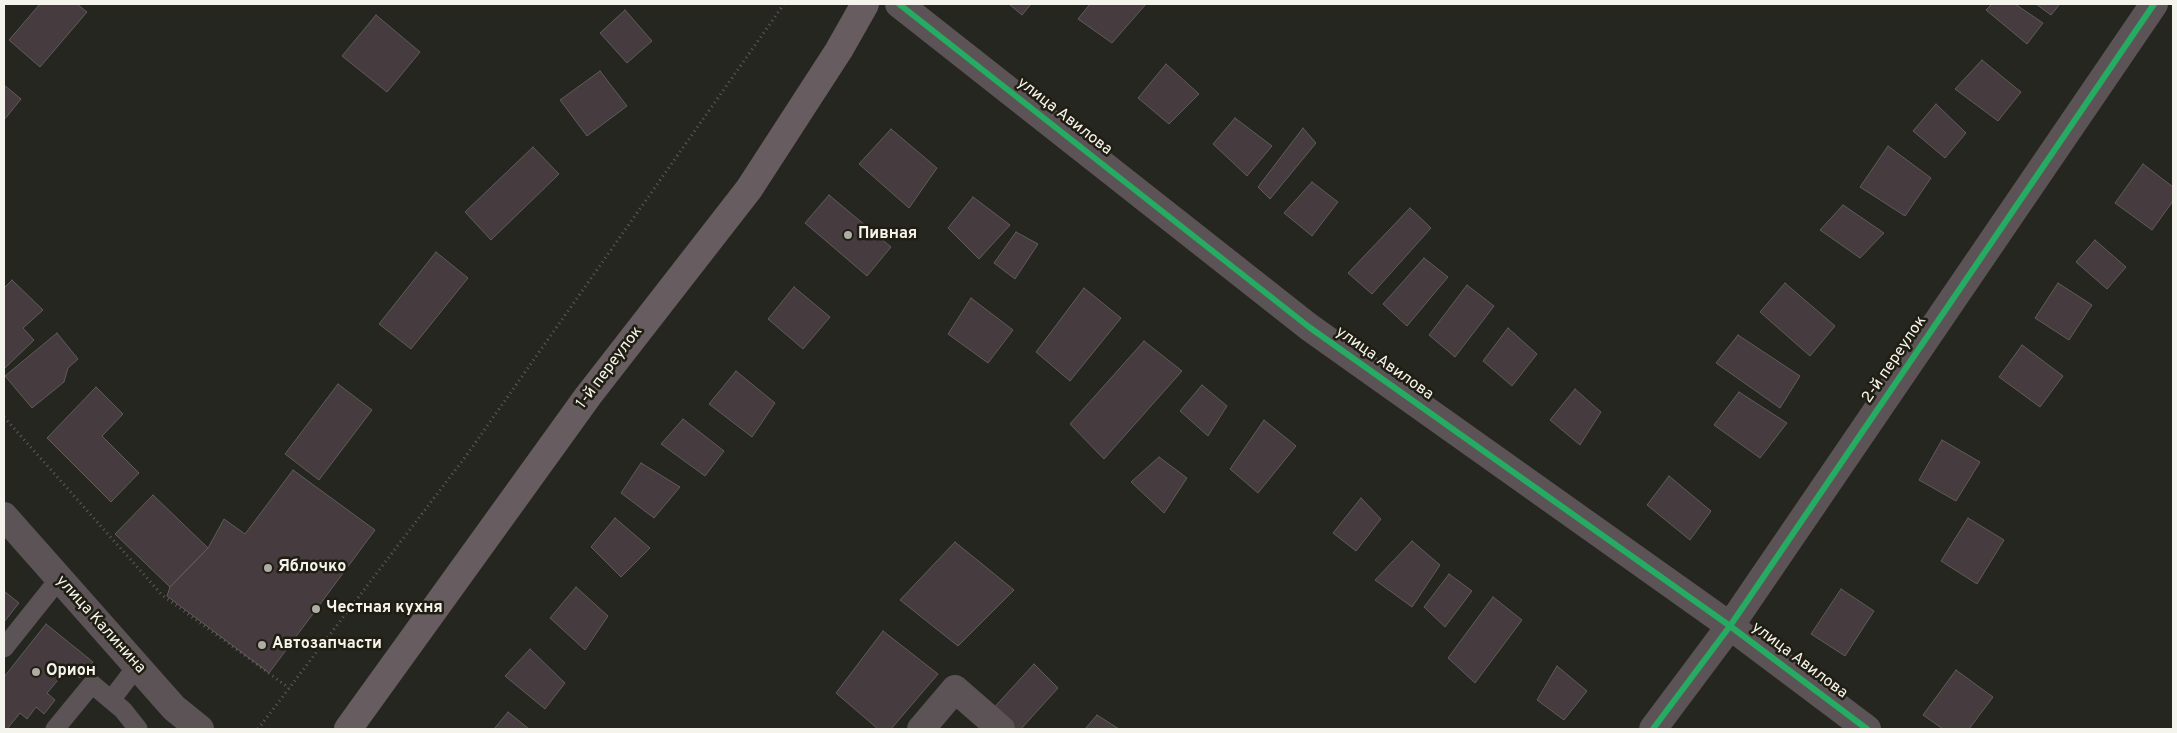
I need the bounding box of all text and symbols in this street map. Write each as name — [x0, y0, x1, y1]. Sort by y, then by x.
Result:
street label: улица Авилова — [1013, 74, 1115, 160]
place label: Пивная — [858, 225, 917, 245]
marker: Пивная — [842, 229, 854, 241]
street label: 2-й переулок — [1859, 313, 1931, 407]
street label: 1-й переулок — [573, 323, 647, 413]
street label: улица Авилова — [1331, 323, 1437, 405]
place label: Яблочко — [278, 558, 346, 578]
marker: Яблочко — [262, 562, 274, 574]
street label: улица Калинина — [51, 572, 149, 678]
place label: Честная кухня — [326, 599, 443, 619]
marker: Честная кухня — [310, 603, 322, 615]
street label: улица Авилова — [1747, 619, 1851, 703]
place label: Автозапчасти — [272, 635, 382, 655]
marker: Автозапчасти — [256, 639, 268, 651]
place label: Орион — [46, 662, 96, 682]
marker: Орион — [30, 666, 42, 678]

